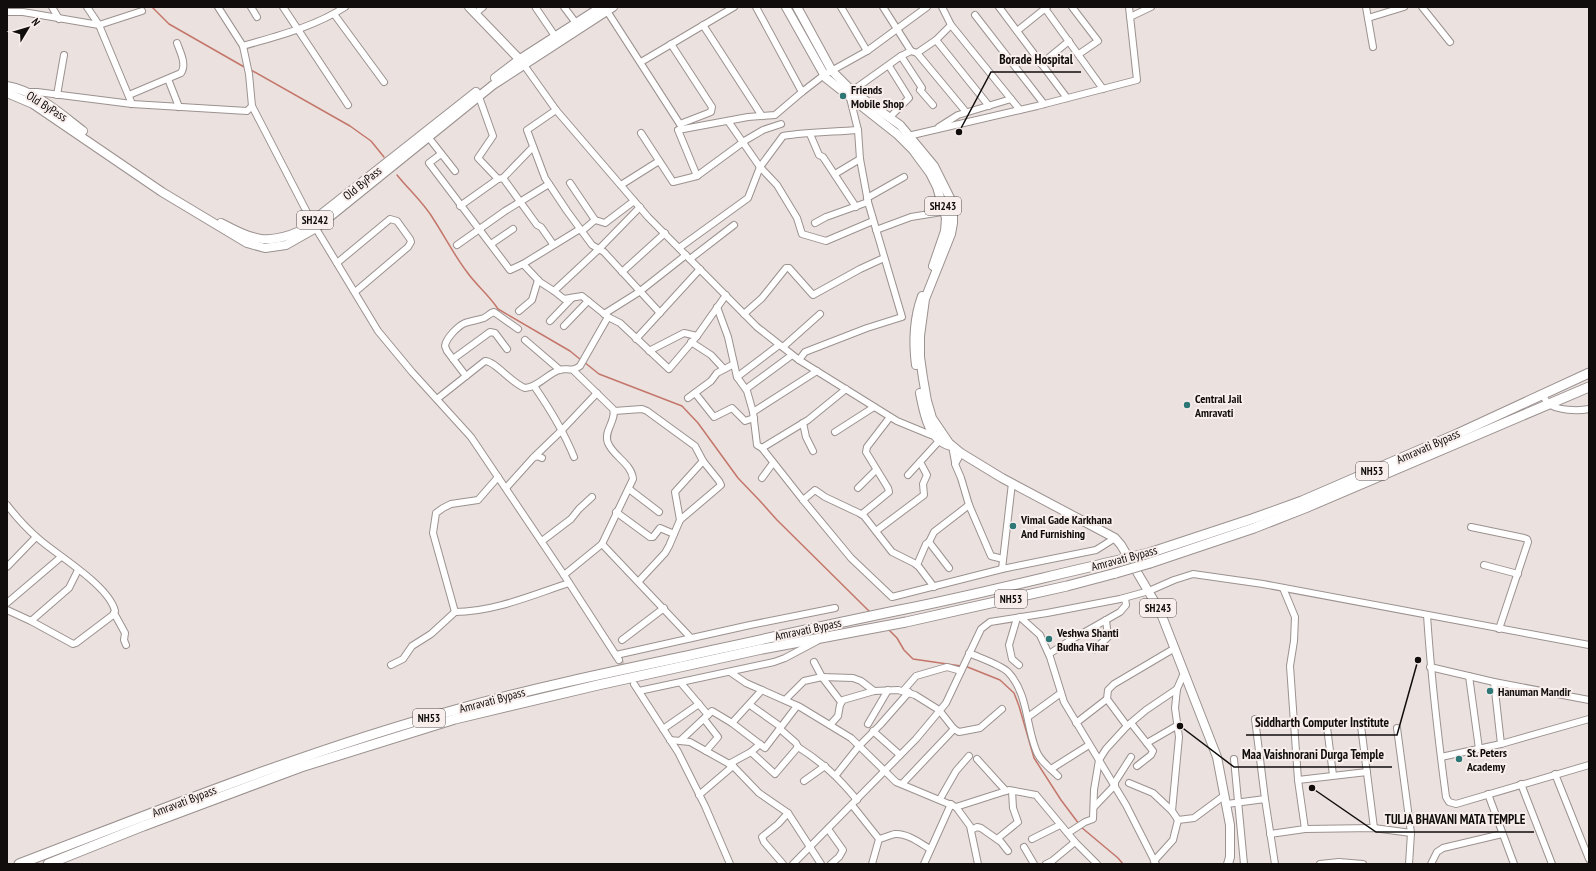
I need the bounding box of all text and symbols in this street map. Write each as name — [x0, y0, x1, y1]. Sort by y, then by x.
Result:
north arrow — [8, 8, 48, 48]
text: N — [29, 15, 43, 29]
callout: Borade Hospital — [991, 47, 1081, 72]
text: Borade Hospital — [999, 51, 1074, 68]
place label: Friends Mobile Shop — [851, 82, 905, 111]
street label: Old ByPass — [24, 88, 70, 124]
marker: Friends Mobile Shop — [838, 91, 848, 101]
street label: Old ByPass — [340, 163, 384, 203]
road number: SH243 — [925, 197, 961, 215]
road number: SH242 — [297, 211, 333, 229]
place label: Central Jail Amravati — [1194, 391, 1242, 420]
marker: Central Jail Amravati — [1182, 400, 1192, 410]
street label: Amravati Bypass — [1394, 425, 1462, 467]
road number: NH53 — [1356, 462, 1388, 480]
place label: Vimal Gade Karkhana And Furnishing — [1020, 512, 1112, 541]
marker: Vimal Gade Karkhana And Furnishing — [1008, 521, 1018, 531]
street label: Amravati Bypass — [1089, 542, 1159, 574]
road number: NH53 — [995, 590, 1027, 608]
road number: SH243 — [1140, 599, 1176, 617]
street label: Amravati Bypass — [773, 615, 843, 643]
place label: Veshwa Shanti Budha Vihar — [1056, 625, 1119, 654]
marker: Veshwa Shanti Budha Vihar — [1044, 634, 1054, 644]
street label: Amravati Bypass — [457, 684, 527, 716]
place label: Hanuman Mandir — [1498, 684, 1571, 699]
marker: Hanuman Mandir — [1485, 686, 1495, 696]
road number: NH53 — [413, 709, 445, 727]
callout: Siddharth Computer Institute — [1246, 710, 1397, 735]
text: Siddharth Computer Institute — [1255, 714, 1390, 731]
callout: Maa Vaishnorani Durga Temple — [1234, 742, 1392, 767]
place label: St. Peters Academy — [1466, 745, 1507, 774]
text: Maa Vaishnorani Durga Temple — [1242, 746, 1384, 763]
marker: St. Peters Academy — [1454, 754, 1464, 764]
street label: Amravati Bypass — [150, 782, 218, 820]
callout: TULJA BHAVANI MATA TEMPLE — [1376, 807, 1534, 832]
text: TULJA BHAVANI MATA TEMPLE — [1385, 811, 1526, 828]

